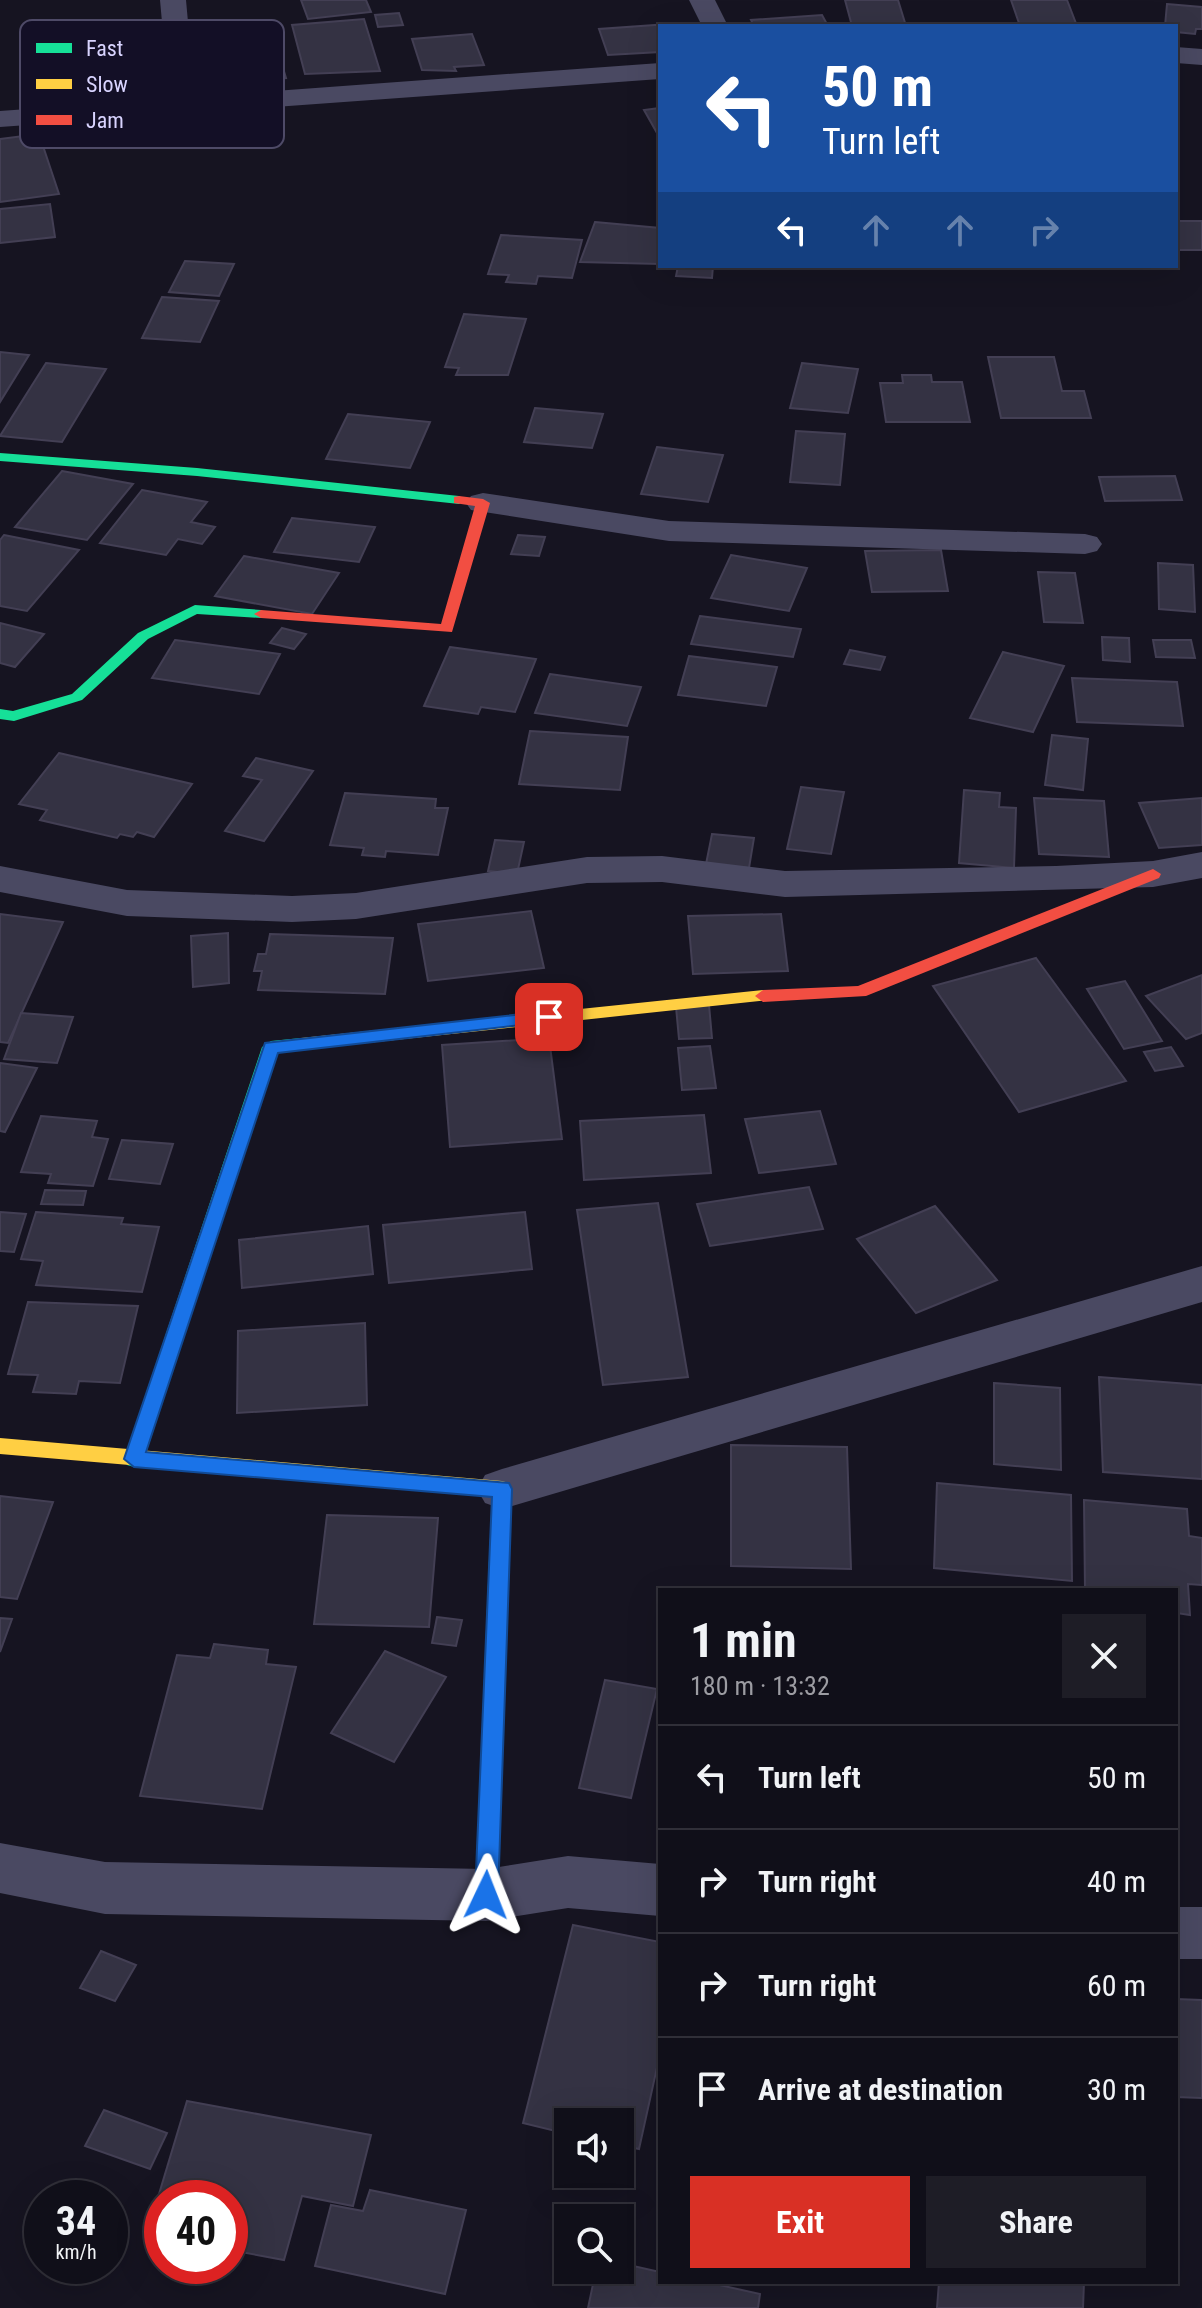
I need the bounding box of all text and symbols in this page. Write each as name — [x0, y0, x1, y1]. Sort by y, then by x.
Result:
legend — [20, 20, 284, 148]
text: Fast — [86, 36, 123, 61]
text: 50 m — [822, 54, 933, 120]
icon: left — [690, 56, 794, 160]
text: Slow — [86, 72, 128, 97]
text: Jam — [86, 108, 124, 133]
text: Turn left — [822, 121, 940, 163]
icon: left — [770, 208, 814, 252]
icon: ahead — [854, 208, 898, 252]
icon: ahead — [938, 208, 982, 252]
icon: right — [1022, 208, 1066, 252]
pin — [515, 983, 583, 1051]
icon: arrive — [527, 995, 571, 1039]
text: 1 min — [690, 1612, 797, 1669]
button: close — [1062, 1614, 1146, 1698]
text: 180 m · 13:32 — [690, 1671, 830, 1701]
icon: left — [690, 1755, 734, 1799]
text: Turn left — [758, 1760, 861, 1795]
text: 50 m — [1087, 1760, 1146, 1795]
position arrow — [444, 1853, 528, 1937]
icon: right — [690, 1859, 734, 1903]
text: Turn right — [758, 1864, 876, 1899]
text: 40 m — [1087, 1864, 1146, 1899]
icon: right — [690, 1963, 734, 2007]
text: Turn right — [758, 1968, 876, 2003]
text: 60 m — [1087, 1968, 1146, 2003]
icon: arrive — [690, 2067, 734, 2111]
text: Arrive at destination — [758, 2072, 1003, 2107]
text: 30 m — [1087, 2072, 1146, 2107]
map controls — [554, 2108, 634, 2284]
button: sound — [554, 2108, 634, 2188]
button: Exit — [690, 2176, 910, 2268]
button: Share — [926, 2176, 1146, 2268]
speed limit sign: 40 — [144, 2180, 248, 2284]
text: 34 — [56, 2198, 96, 2245]
button: search — [554, 2204, 634, 2284]
text: km/h — [55, 2240, 97, 2264]

